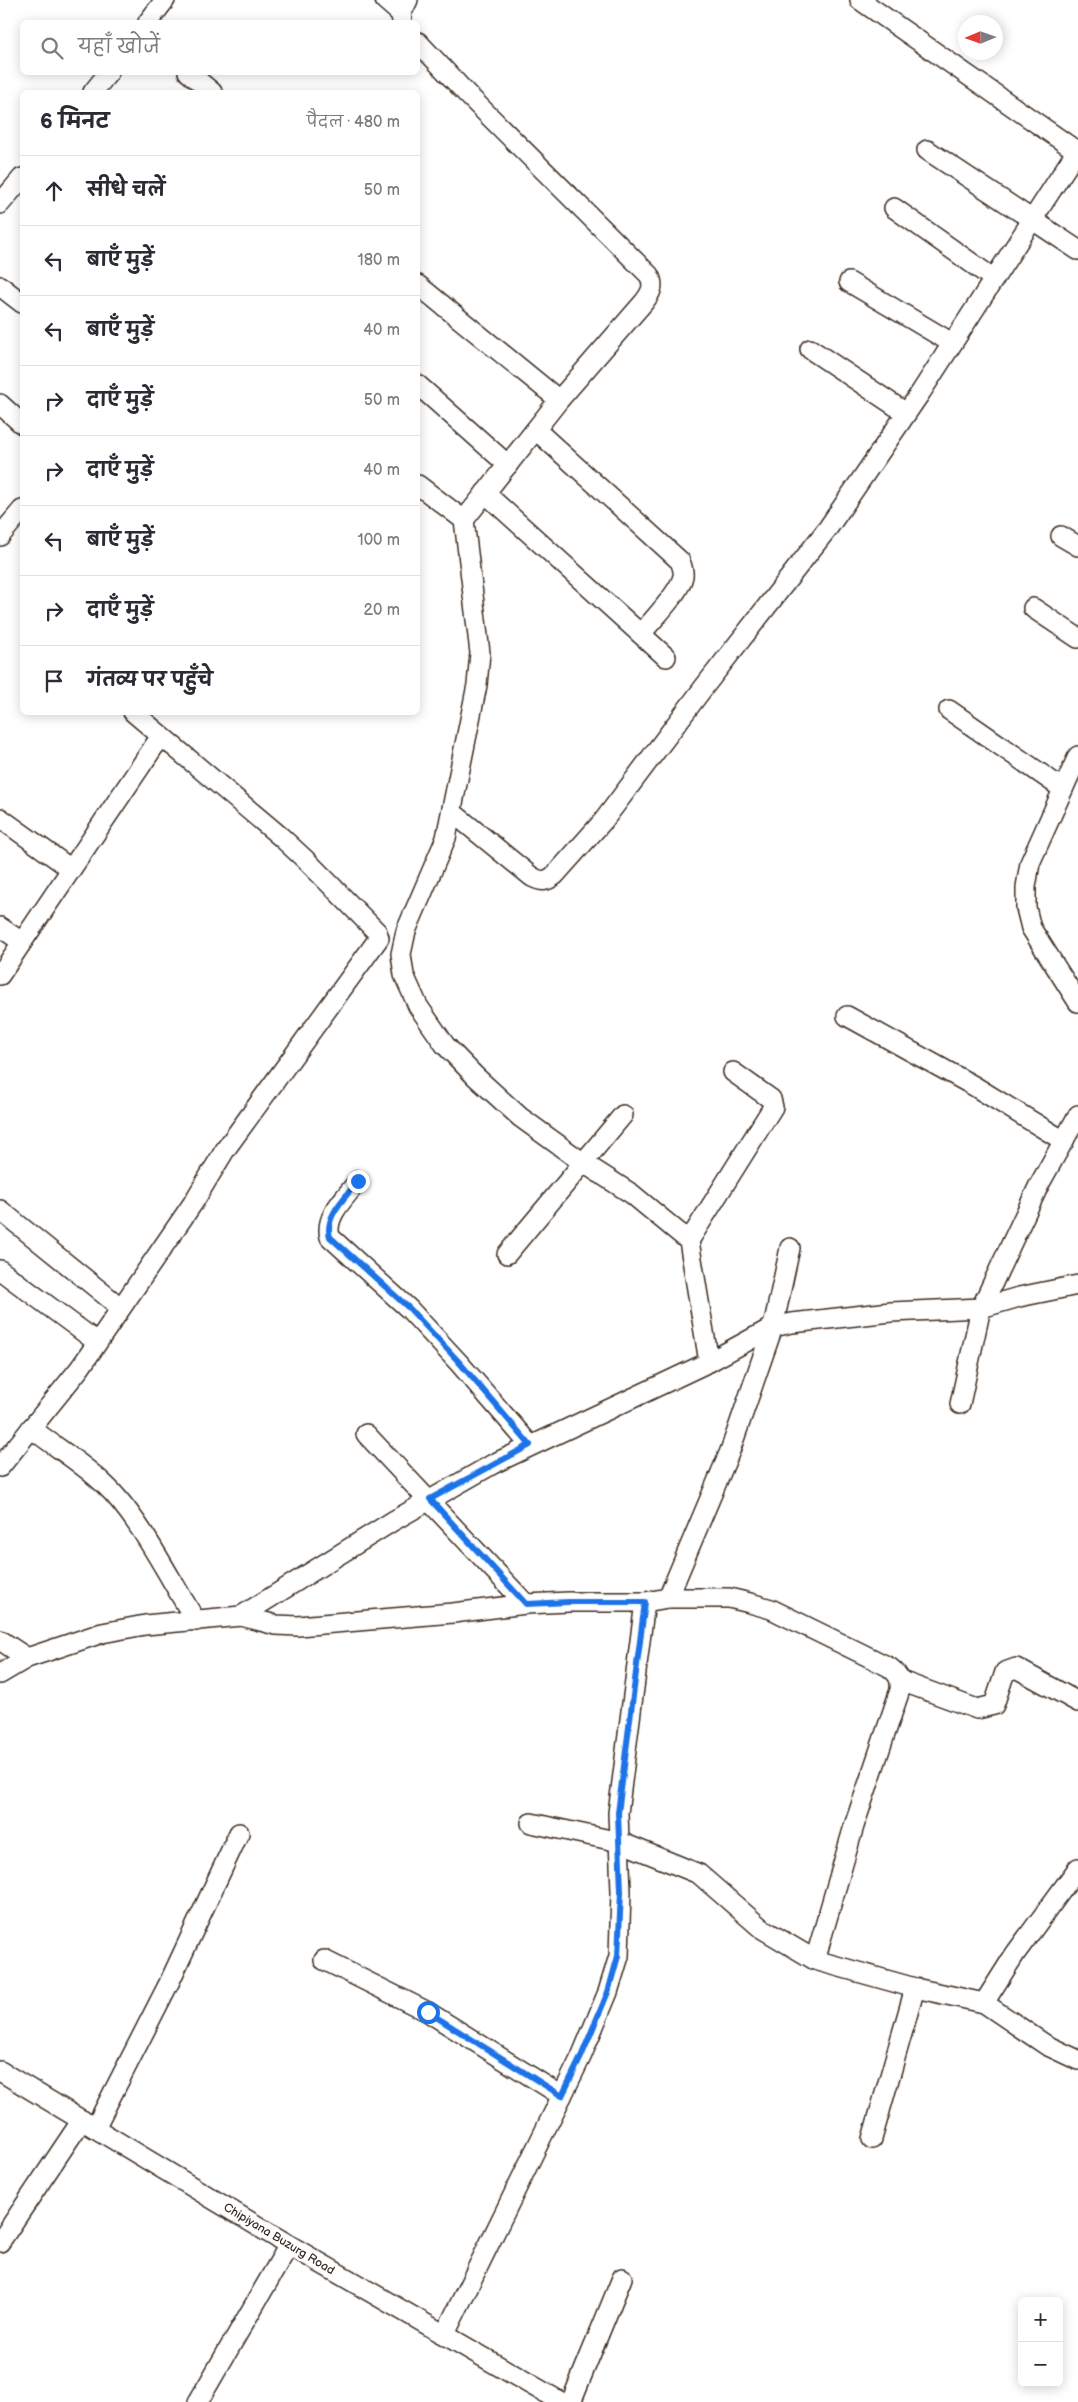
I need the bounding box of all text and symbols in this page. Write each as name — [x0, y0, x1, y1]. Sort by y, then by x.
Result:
north arrow — [958, 15, 1003, 60]
search box — [20, 20, 420, 75]
icon: search — [38, 34, 66, 62]
text: यहाँ खोजें — [78, 36, 160, 59]
text: 6 मिनट — [40, 109, 109, 134]
text: पैदल · 480 m — [307, 113, 400, 132]
icon: ahead — [40, 177, 68, 205]
text: सीधे चलें — [87, 179, 165, 202]
text: 50 m — [364, 181, 400, 200]
icon: left — [40, 247, 68, 275]
text: बाएँ मुड़ें — [87, 249, 154, 272]
text: 180 m — [358, 251, 400, 270]
icon: left — [40, 317, 68, 345]
text: बाएँ मुड़ें — [87, 319, 154, 342]
text: 40 m — [363, 321, 400, 340]
icon: right — [40, 387, 68, 415]
text: दाएँ मुड़ें — [87, 389, 153, 412]
text: 50 m — [364, 391, 400, 410]
icon: right — [40, 457, 68, 485]
text: दाएँ मुड़ें — [87, 459, 153, 482]
text: 40 m — [363, 461, 400, 480]
icon: left — [40, 527, 68, 555]
text: बाएँ मुड़ें — [87, 529, 154, 552]
text: 100 m — [357, 531, 400, 550]
icon: right — [40, 597, 68, 625]
text: दाएँ मुड़ें — [87, 599, 153, 622]
text: 20 m — [364, 601, 400, 620]
icon: arrive — [40, 667, 68, 695]
text: गंतव्य पर पहुँचे — [87, 669, 213, 692]
route end — [347, 1170, 370, 1193]
route start — [417, 2001, 440, 2024]
street label: Chipiyana Buzurg Road — [221, 2200, 337, 2278]
map controls — [1018, 2297, 1063, 2387]
button: + — [1018, 2297, 1063, 2342]
button: − — [1018, 2342, 1063, 2387]

